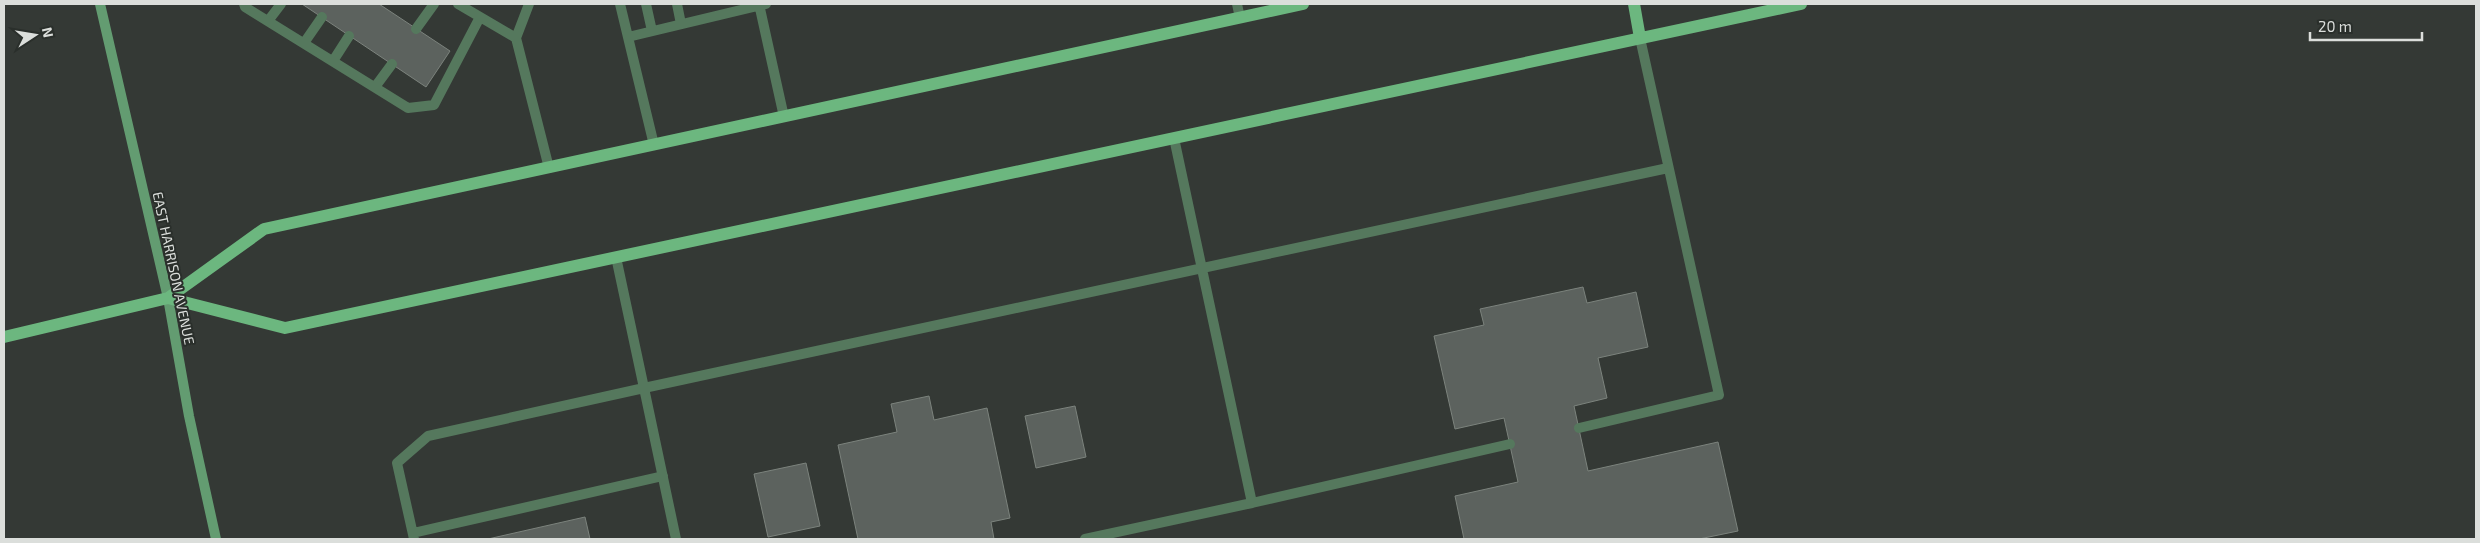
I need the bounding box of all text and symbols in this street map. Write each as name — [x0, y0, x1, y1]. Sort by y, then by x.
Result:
north arrow — [10, 10, 60, 60]
scale bar — [2310, 10, 2422, 42]
text: 20 m — [2318, 17, 2352, 35]
text: N — [39, 25, 58, 39]
street label: EAST HARRISON AVENUE — [149, 190, 199, 346]

